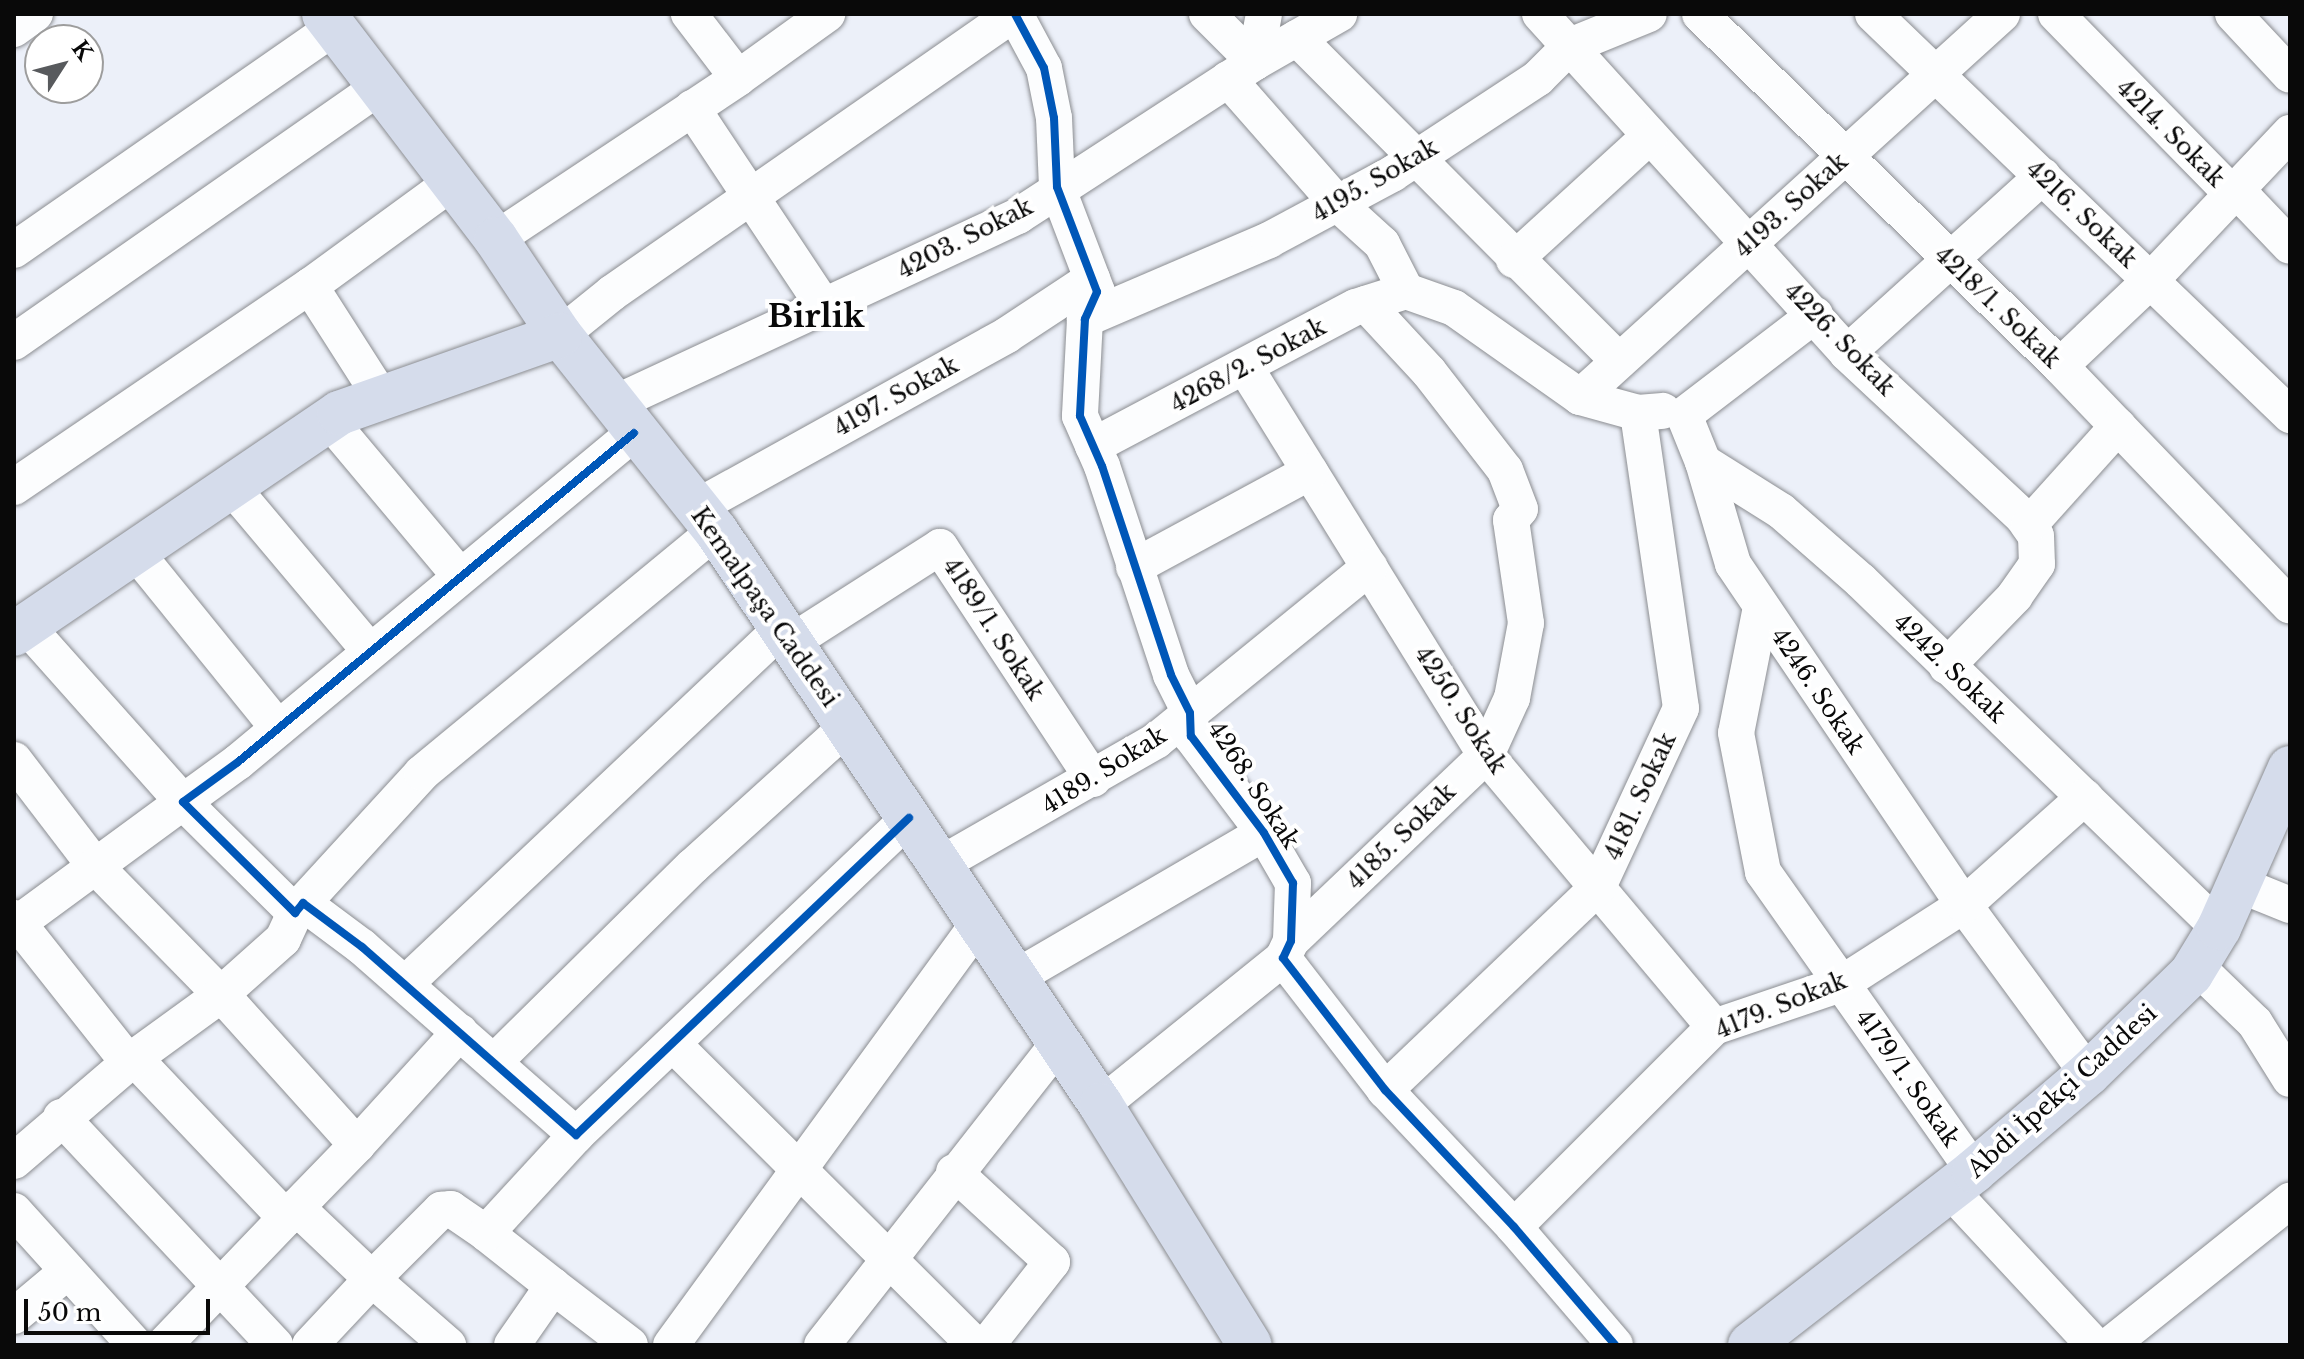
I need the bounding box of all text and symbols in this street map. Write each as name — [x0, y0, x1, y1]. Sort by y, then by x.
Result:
north arrow — [24, 24, 104, 104]
text: K — [66, 36, 98, 66]
street label: 4214. Sokak — [2111, 73, 2231, 193]
street label: 4195. Sokak — [1307, 132, 1443, 228]
street label: 4193. Sokak — [1729, 147, 1853, 263]
street label: 4216. Sokak — [2021, 154, 2143, 274]
street label: 4203. Sokak — [893, 192, 1037, 284]
street label: 4218/1. Sokak — [1929, 240, 2067, 374]
street label: 4226. Sokak — [1779, 276, 1901, 402]
district label: Birlik — [767, 297, 865, 335]
street label: 4268/2. Sokak — [1165, 312, 1331, 418]
street label: 4197. Sokak — [829, 350, 963, 442]
street label: Kemalpaşa Caddesi — [685, 502, 845, 712]
street label: 4189/1. Sokak — [937, 552, 1051, 706]
street label: 4242. Sokak — [1888, 607, 2012, 729]
street label: 4246. Sokak — [1765, 623, 1871, 759]
street label: 4250. Sokak — [1409, 641, 1513, 779]
street label: 4268. Sokak — [1202, 716, 1306, 854]
street label: 4189. Sokak — [1036, 720, 1172, 820]
street label: 4181. Sokak — [1598, 728, 1682, 864]
street label: 4185. Sokak — [1341, 777, 1461, 895]
street label: 4179. Sokak — [1711, 966, 1851, 1044]
street label: Abdi İpekçi Caddesi — [1961, 998, 2163, 1184]
street label: 4179/1. Sokak — [1850, 1004, 1966, 1152]
scale bar — [28, 1283, 214, 1333]
text: 50 m — [38, 1298, 101, 1327]

